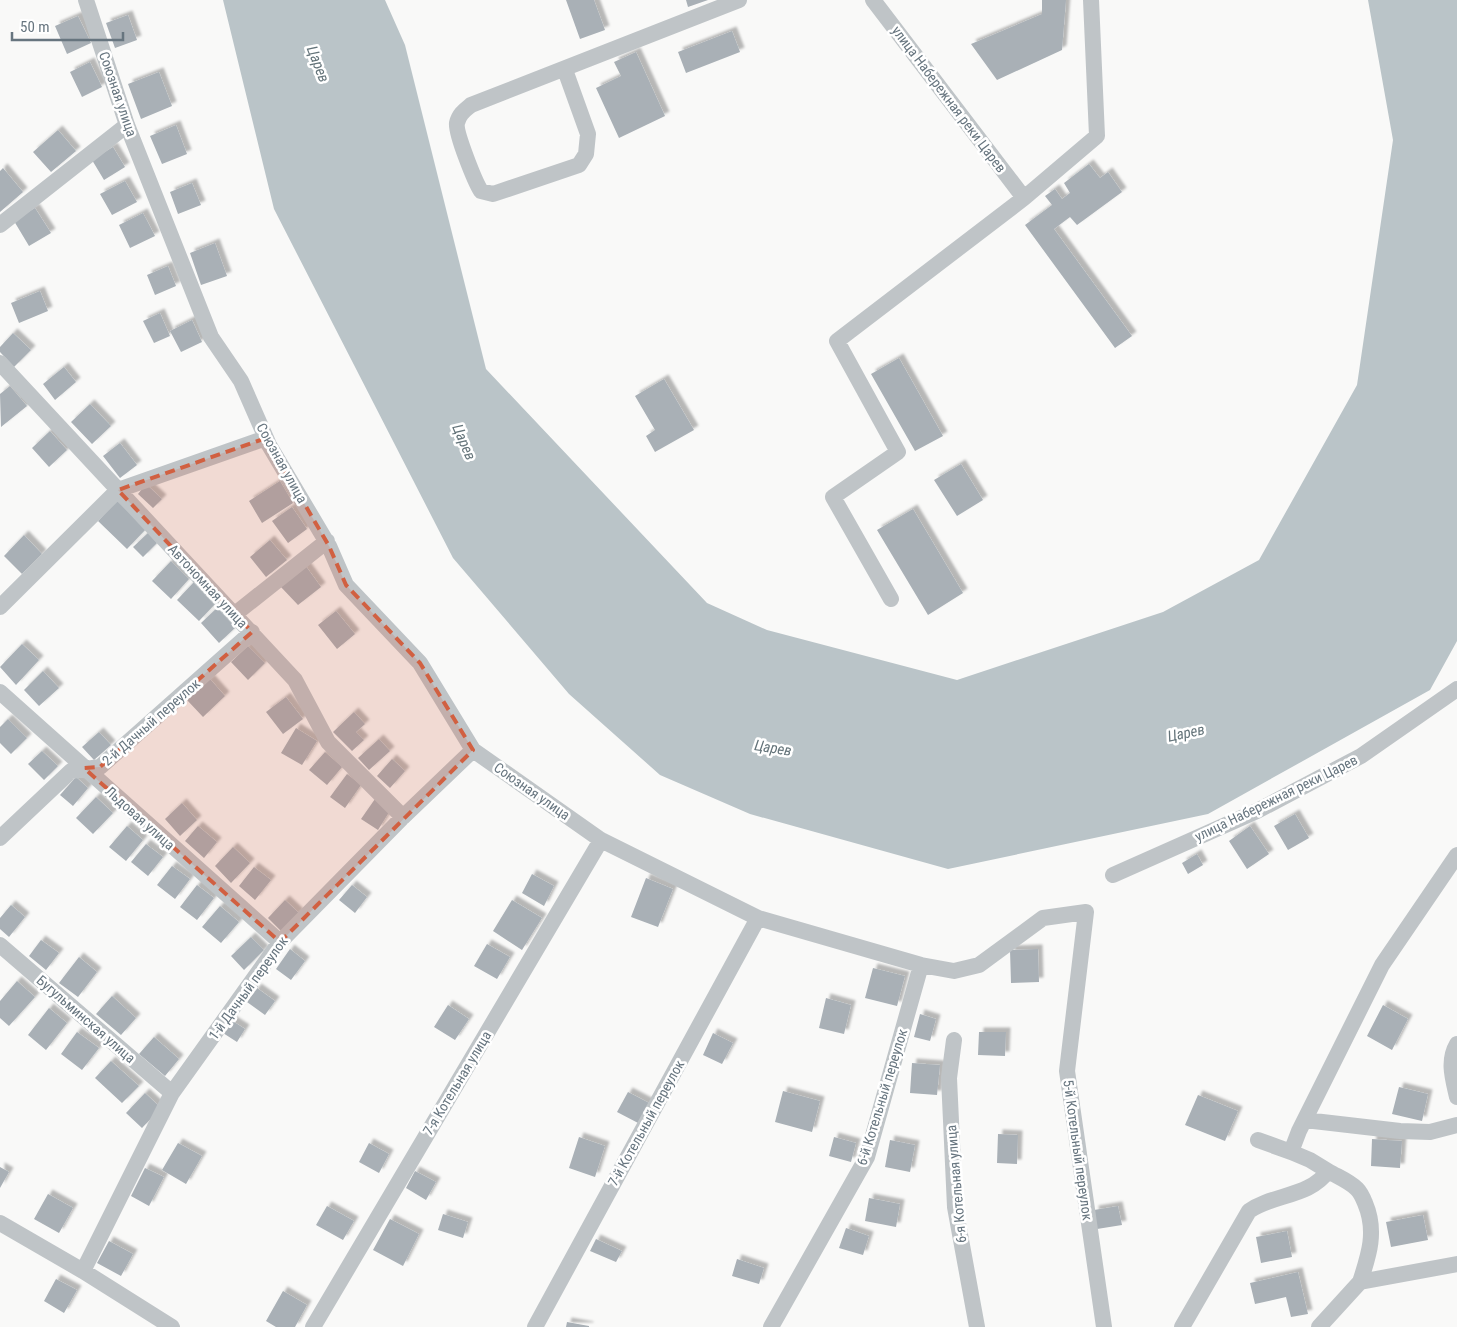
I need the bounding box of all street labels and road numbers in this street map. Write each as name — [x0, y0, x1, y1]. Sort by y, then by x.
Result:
street label: улица Набережная реки Царев — [889, 23, 1009, 175]
street label: Союзная улица — [96, 49, 140, 139]
street label: Союзная улица — [253, 420, 311, 506]
street label: Автономная улица — [165, 541, 251, 631]
street label: 2-й Дачный переулок — [99, 675, 203, 769]
street label: улица Набережная реки Царев — [1192, 752, 1360, 844]
street label: Союзная улица — [491, 759, 573, 823]
street label: Льдовая улица — [102, 783, 178, 853]
street label: 1-й Дачный переулок — [205, 933, 291, 1043]
street label: Бугульминская улица — [34, 972, 138, 1066]
street label: 6-й Котельный переулок — [854, 1027, 910, 1167]
street label: 7-я Котельная улица — [420, 1028, 494, 1138]
street label: 7-й Котельный переулок — [605, 1057, 687, 1189]
street label: 5-й Котельный переулок — [1060, 1079, 1096, 1221]
street label: 6-я Котельная улица — [943, 1124, 969, 1244]

